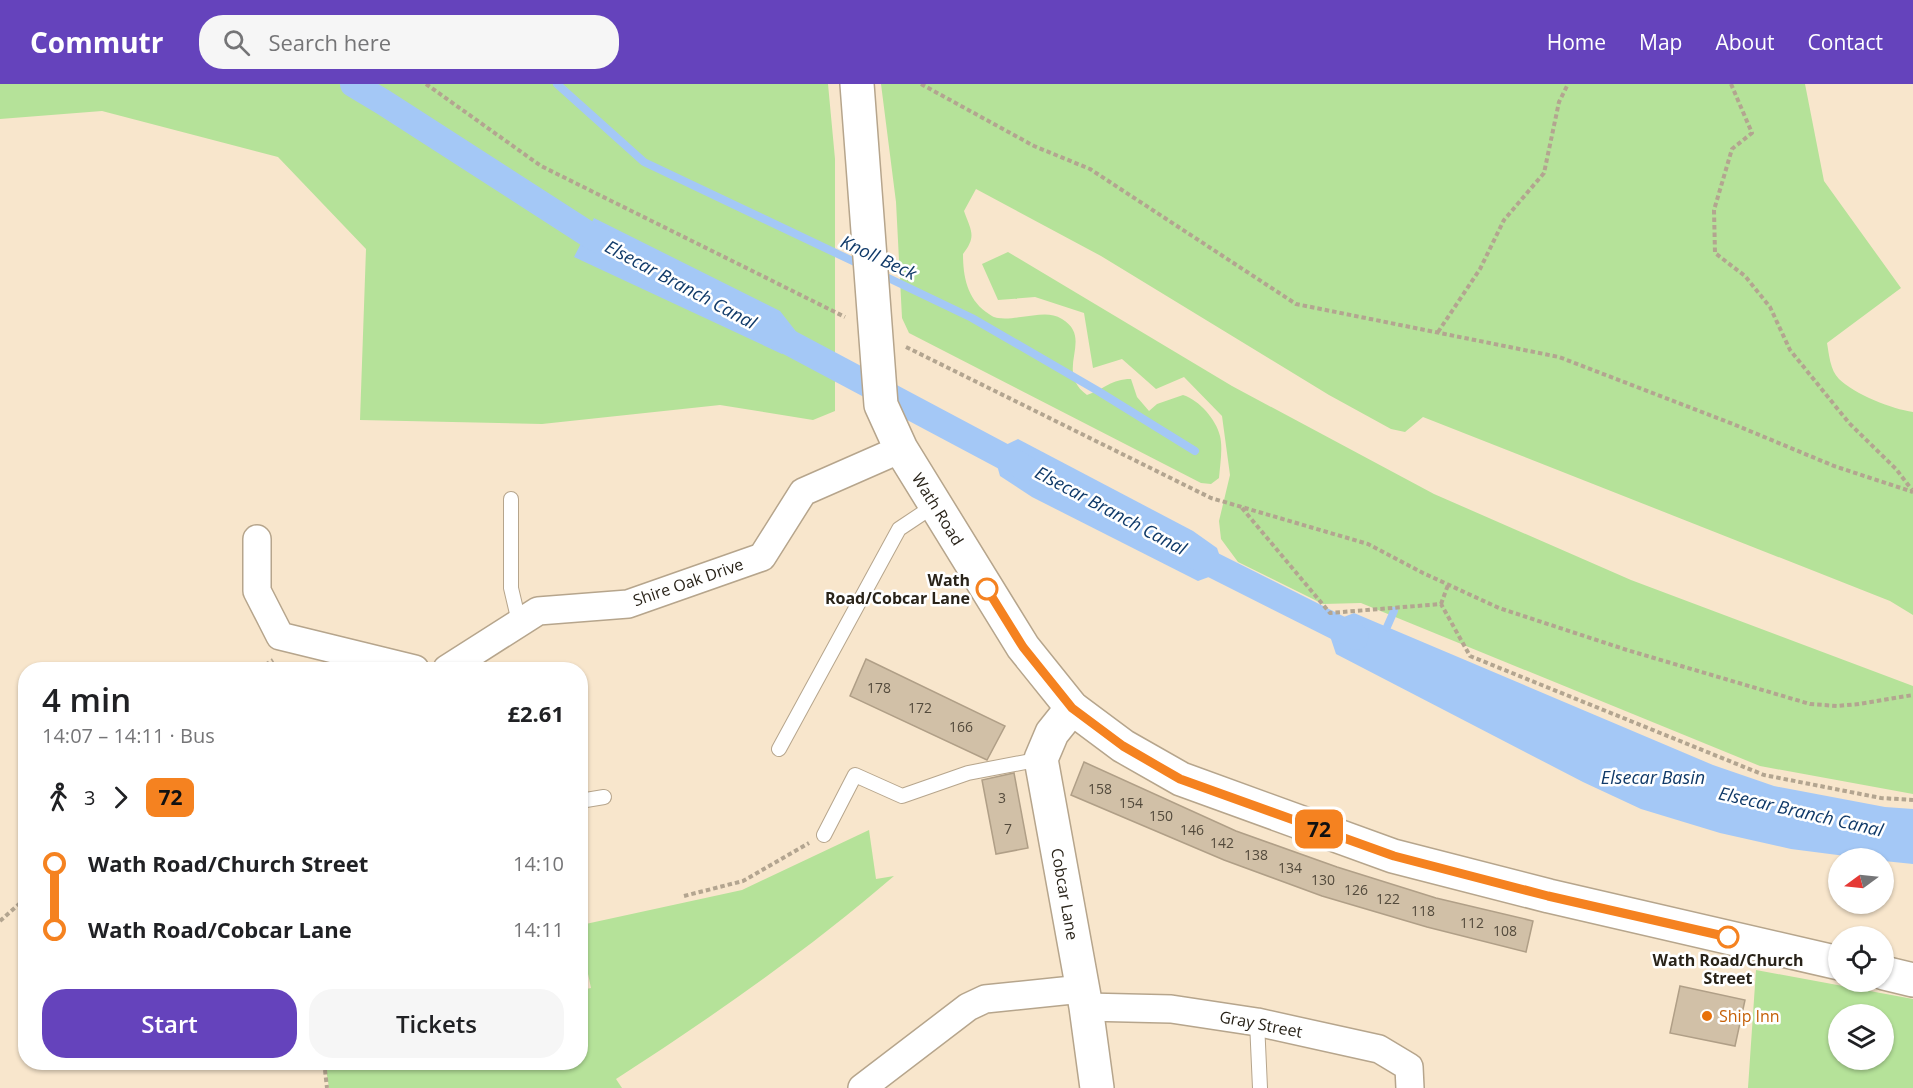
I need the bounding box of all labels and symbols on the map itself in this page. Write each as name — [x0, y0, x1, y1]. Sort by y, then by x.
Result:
water label: Knoll Beck — [837, 229, 922, 286]
water label: Elsecar Branch Canal — [601, 234, 761, 334]
water label: Elsecar Branch Canal — [1031, 460, 1191, 560]
street label: Wath Road — [907, 469, 969, 549]
street label: Shire Oak Drive — [630, 553, 746, 611]
place label: Wath Road/Cobcar Lane — [825, 569, 970, 609]
marker: Wath Road/Cobcar Lane — [976, 578, 998, 600]
house number: 178 — [867, 678, 891, 697]
house number: 172 — [908, 698, 932, 717]
house number: 166 — [949, 717, 973, 736]
water label: Elsecar Basin — [1601, 765, 1705, 789]
house number: 158 — [1088, 779, 1112, 798]
water label: Elsecar Branch Canal — [1716, 780, 1886, 842]
house number: 3 — [998, 788, 1006, 807]
house number: 154 — [1119, 793, 1143, 812]
house number: 150 — [1149, 806, 1173, 825]
line badge: 72 — [1292, 810, 1346, 848]
house number: 7 — [1004, 819, 1012, 838]
house number: 146 — [1180, 820, 1204, 839]
house number: 142 — [1210, 833, 1234, 852]
house number: 138 — [1244, 845, 1268, 864]
street label: Cobcar Lane — [1046, 846, 1084, 942]
north arrow — [1828, 848, 1894, 914]
house number: 134 — [1278, 858, 1302, 877]
house number: 130 — [1311, 870, 1335, 889]
house number: 126 — [1344, 880, 1368, 899]
house number: 122 — [1376, 889, 1400, 908]
house number: 118 — [1411, 901, 1435, 920]
house number: 112 — [1460, 913, 1484, 932]
house number: 108 — [1493, 921, 1517, 940]
marker: Wath Road/Church Street — [1717, 926, 1739, 948]
place label: Wath Road/Church Street — [1653, 949, 1803, 989]
street label: Gray Street — [1218, 1005, 1305, 1043]
place label: Ship Inn — [1719, 1005, 1780, 1027]
marker: Ship Inn — [1700, 1009, 1714, 1023]

